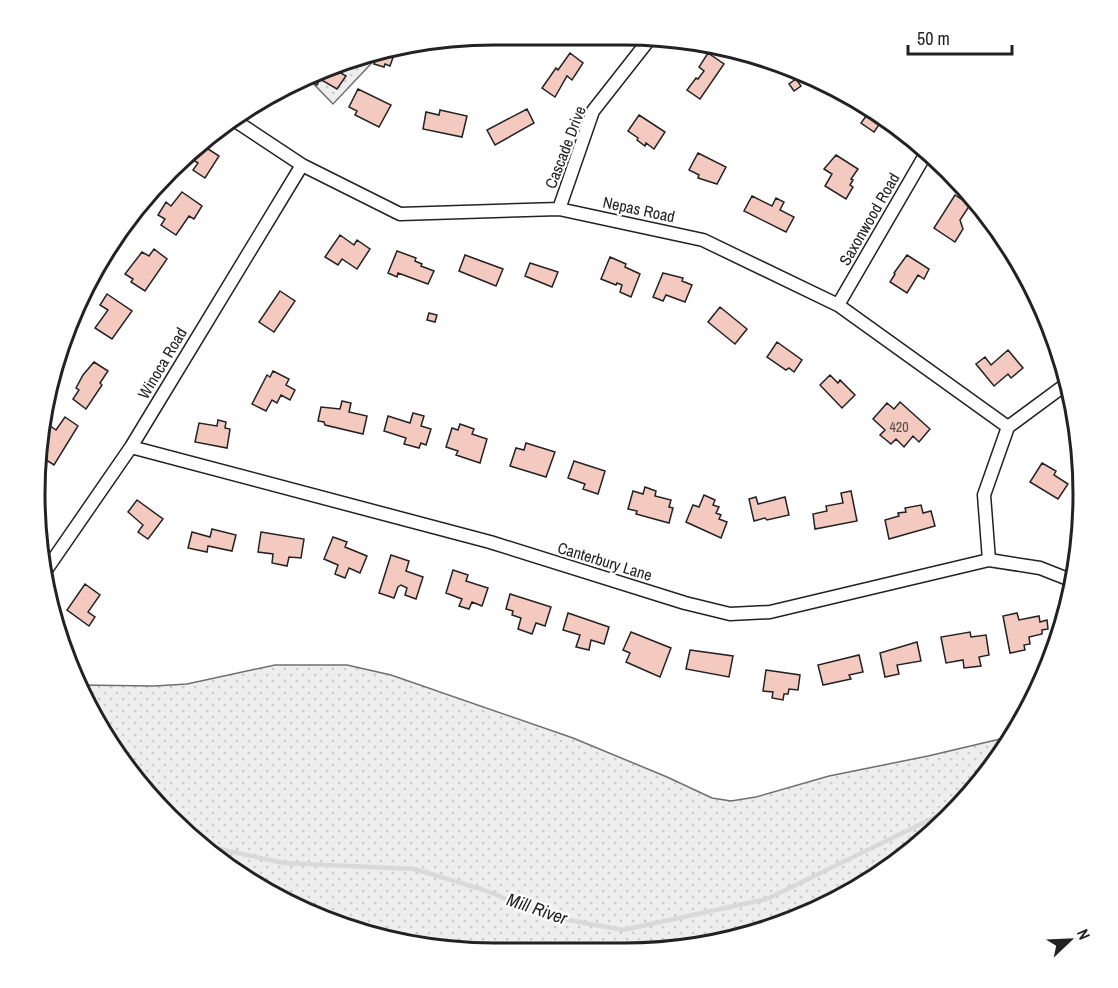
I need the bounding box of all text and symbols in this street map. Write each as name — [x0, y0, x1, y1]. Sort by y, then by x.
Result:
scale bar — [908, 18, 1012, 56]
text: 50 m — [917, 26, 950, 51]
street label: Cascade Drive — [539, 103, 591, 191]
street label: Saxonwood Road — [834, 169, 904, 269]
street label: Nepas Road — [601, 191, 677, 227]
street label: Winoca Road — [132, 323, 192, 403]
house number: 420 — [889, 418, 909, 436]
street label: Canterbury Lane — [555, 536, 655, 586]
water label: Mill River — [504, 887, 572, 931]
north arrow — [1040, 910, 1100, 970]
text: N — [1072, 925, 1096, 943]

